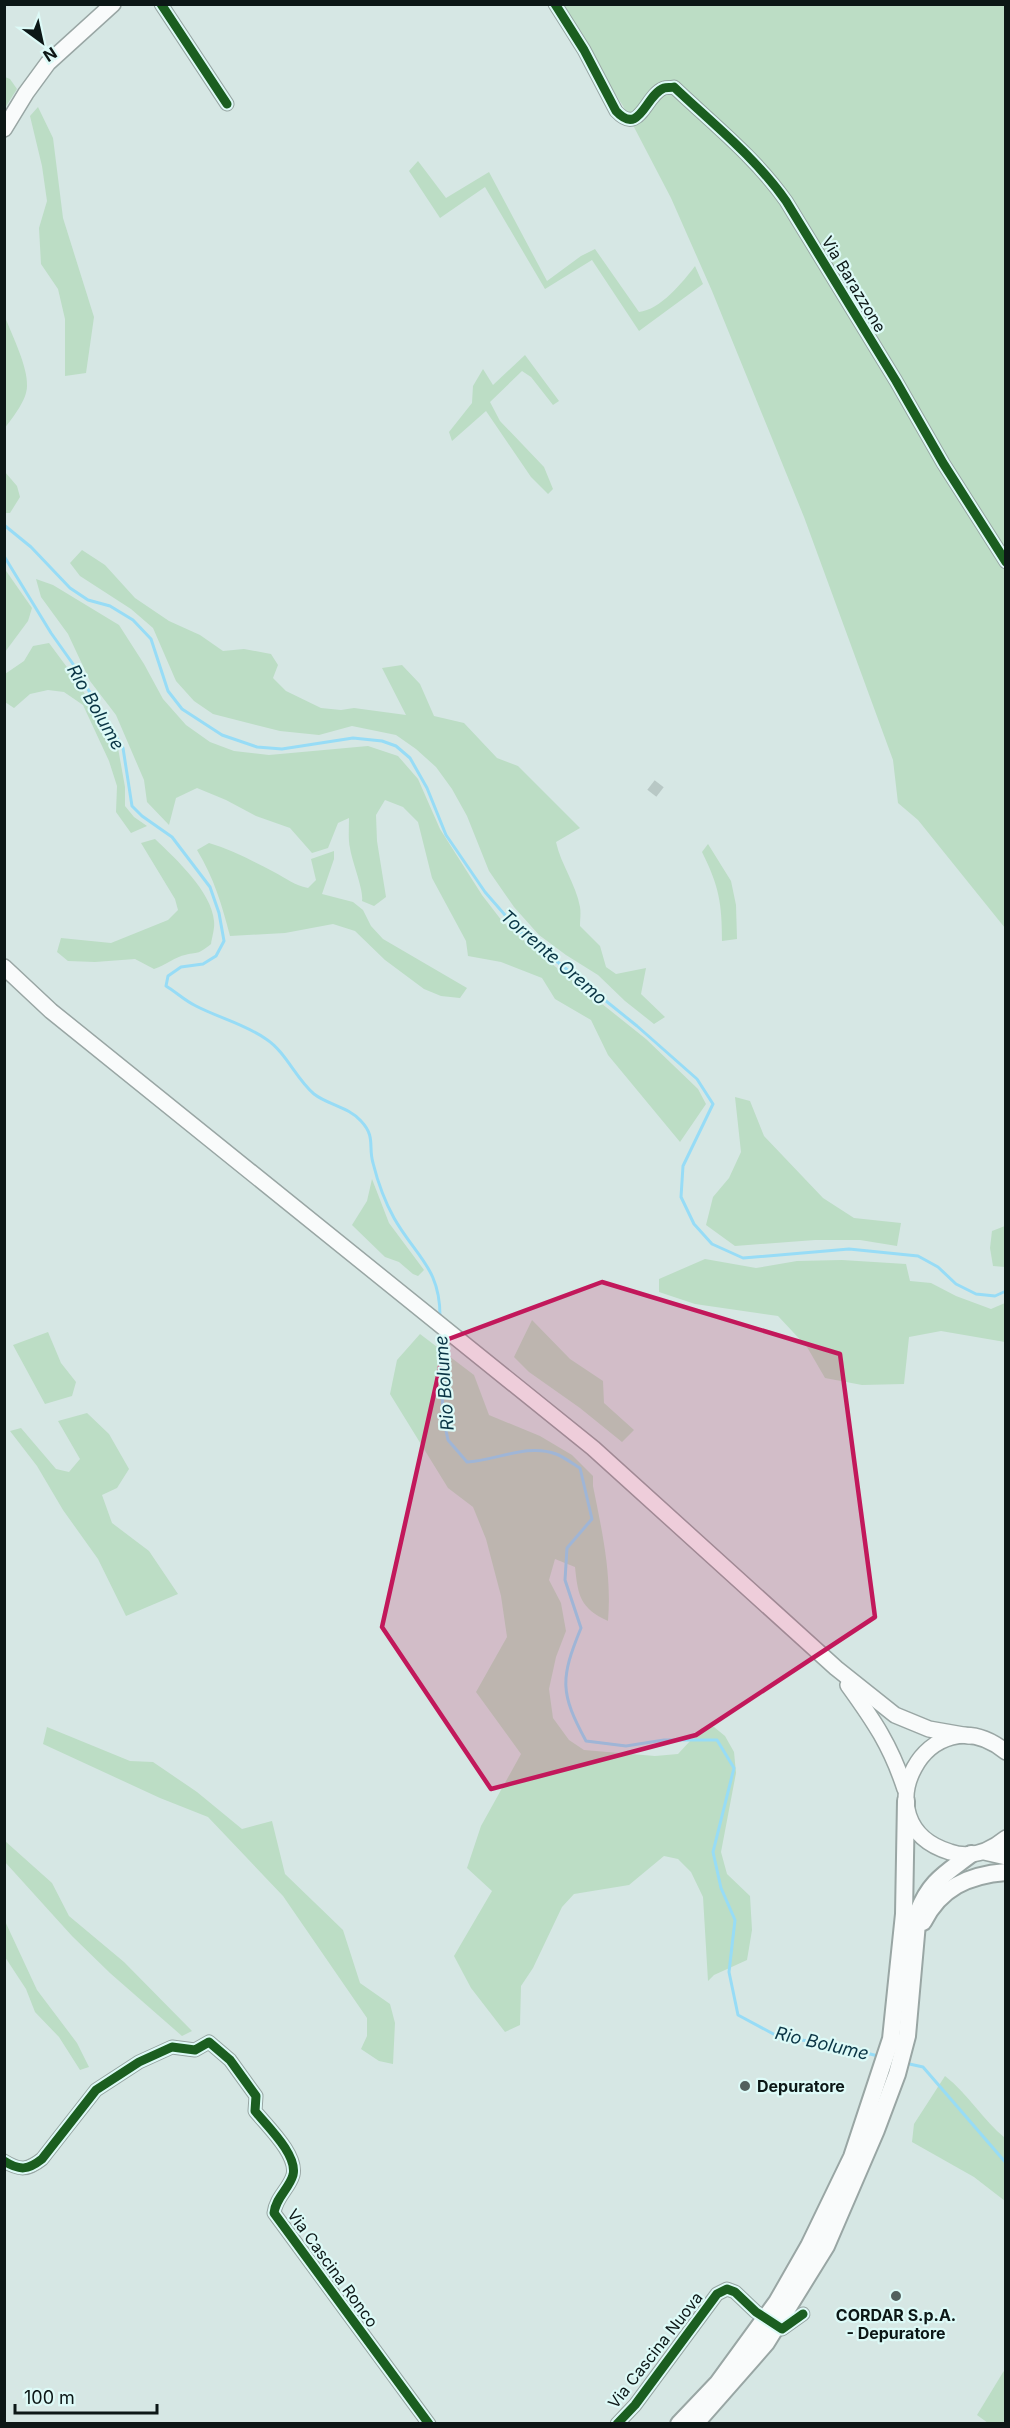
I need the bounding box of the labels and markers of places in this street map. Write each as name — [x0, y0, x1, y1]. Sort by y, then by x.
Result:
place label: Depuratore — [757, 2076, 845, 2096]
marker: Depuratore — [738, 2079, 752, 2093]
marker: CORDAR S.p.A. - Depuratore — [889, 2289, 903, 2303]
place label: CORDAR S.p.A. - Depuratore — [836, 2305, 956, 2343]

